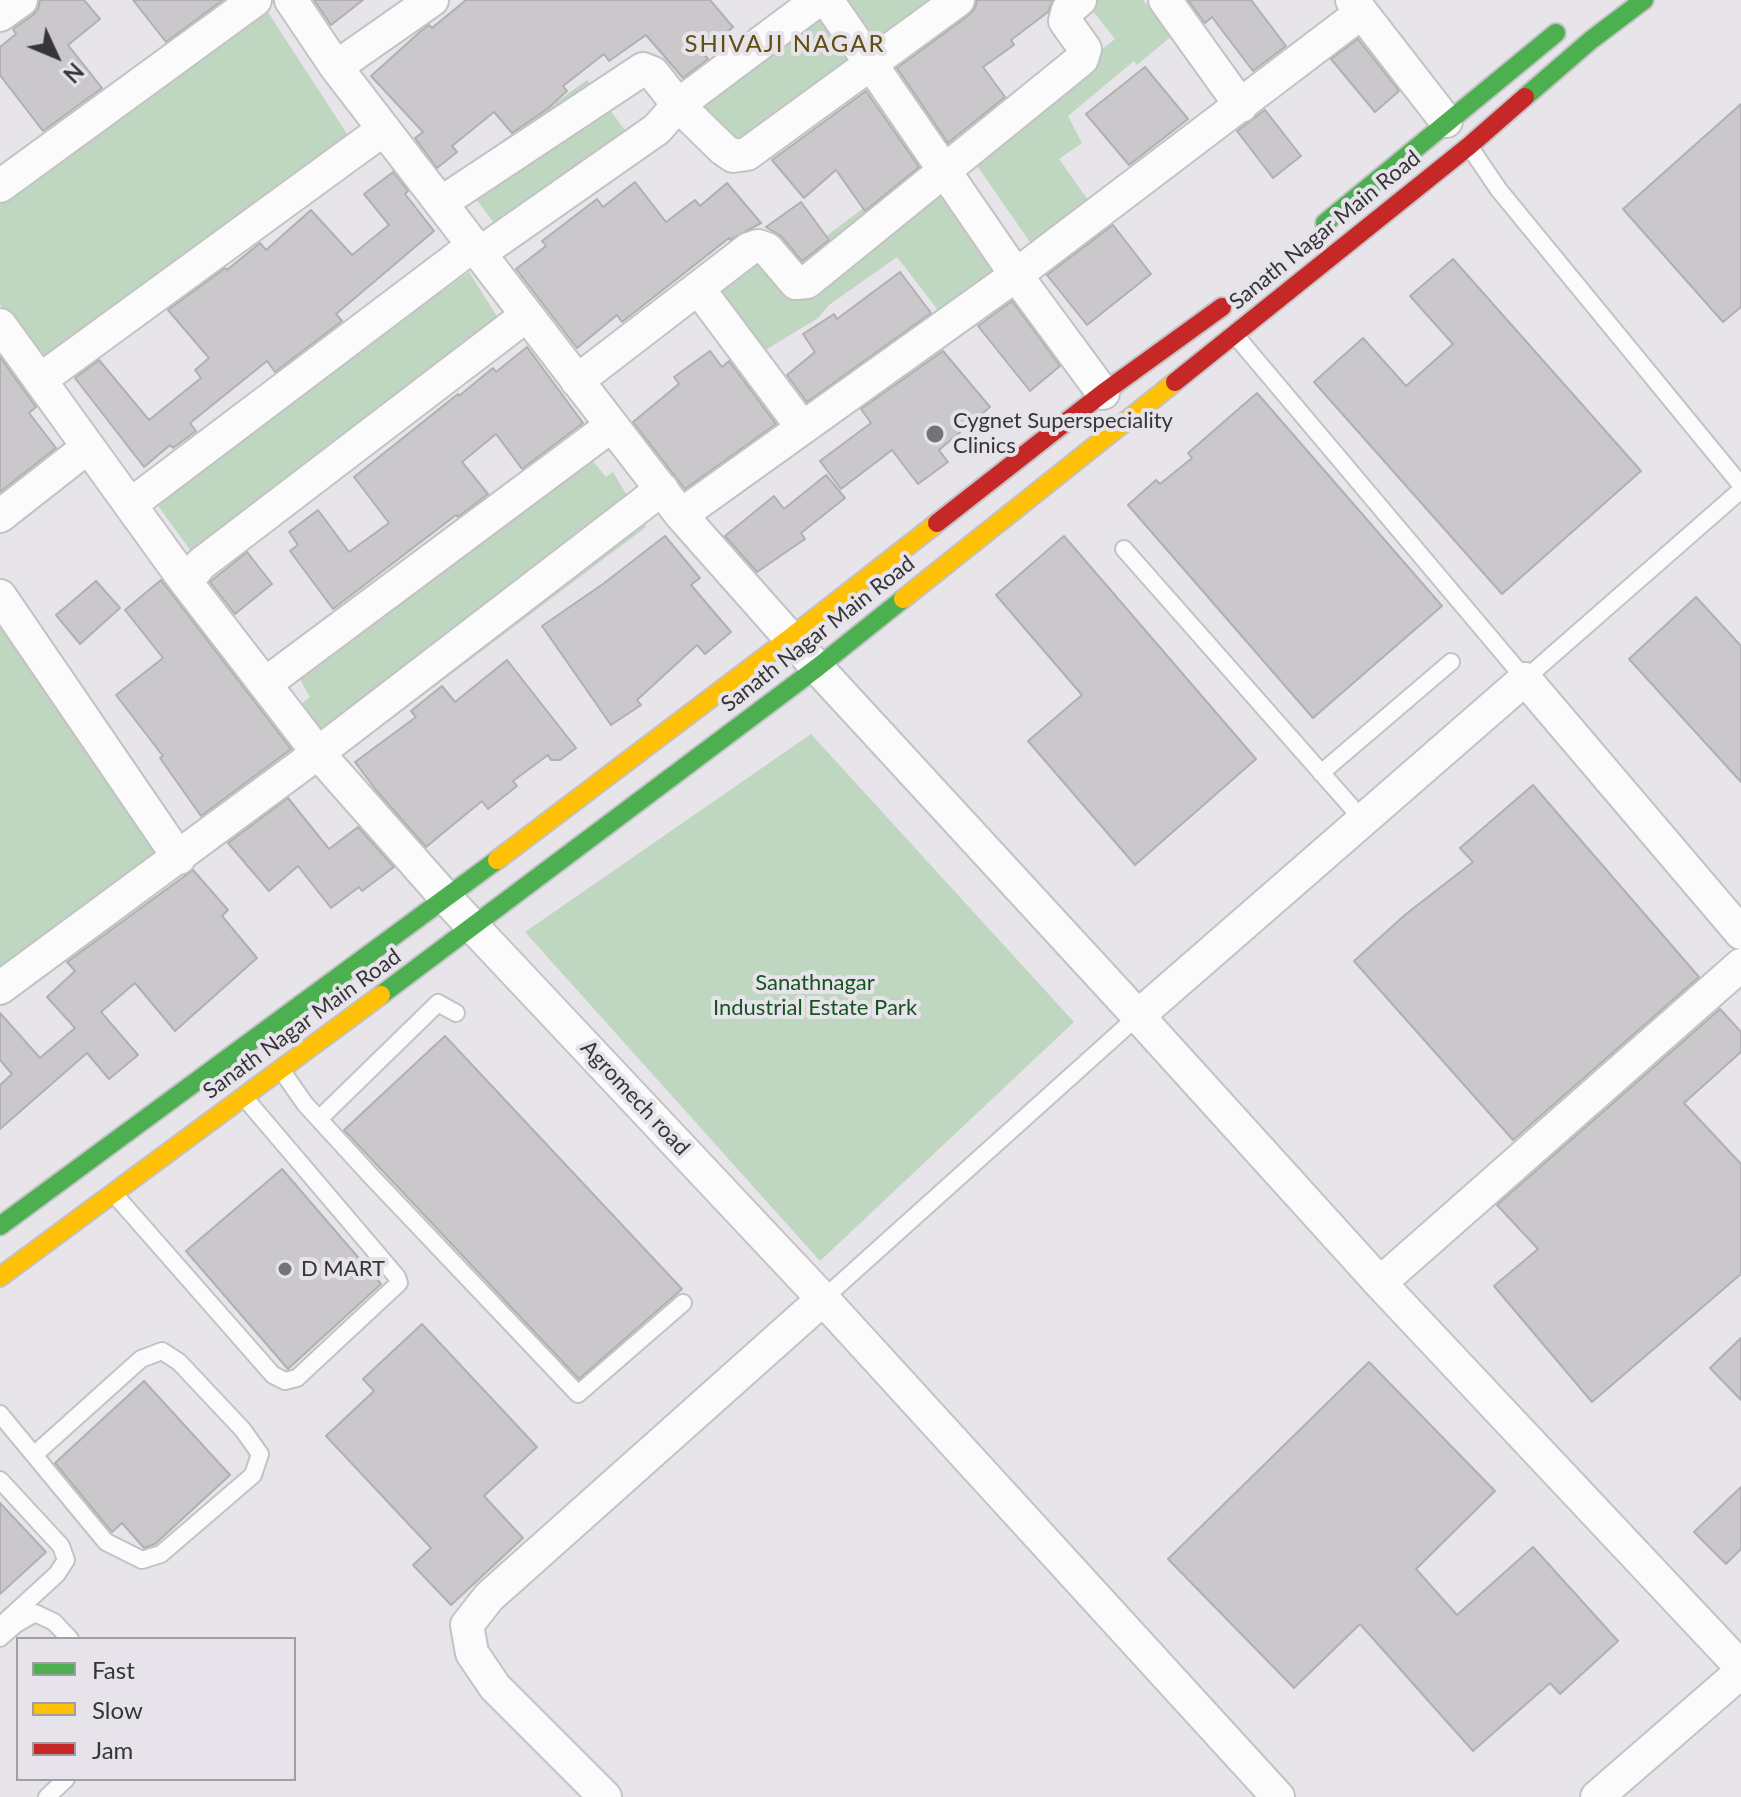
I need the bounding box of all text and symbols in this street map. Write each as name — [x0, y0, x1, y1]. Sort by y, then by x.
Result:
north arrow — [16, 16, 96, 96]
district label: SHIVAJI NAGAR — [684, 30, 886, 58]
text: N — [58, 58, 89, 88]
street label: Sanath Nagar Main Road — [1224, 145, 1426, 315]
place label: Cygnet Superspeciality Clinics — [953, 408, 1173, 460]
marker: Cygnet Superspeciality Clinics — [924, 423, 946, 445]
street label: Sanath Nagar Main Road — [716, 550, 920, 718]
street label: Sanath Nagar Main Road — [198, 943, 406, 1105]
park label: Sanathnagar Industrial Estate Park — [713, 970, 917, 1022]
street label: Agromech road — [575, 1035, 695, 1161]
place label: D MART — [301, 1256, 385, 1282]
marker: D MART — [276, 1260, 294, 1278]
legend — [16, 1637, 296, 1781]
text: Fast — [92, 1655, 135, 1684]
text: Slow — [92, 1695, 143, 1724]
text: Jam — [92, 1735, 133, 1764]

